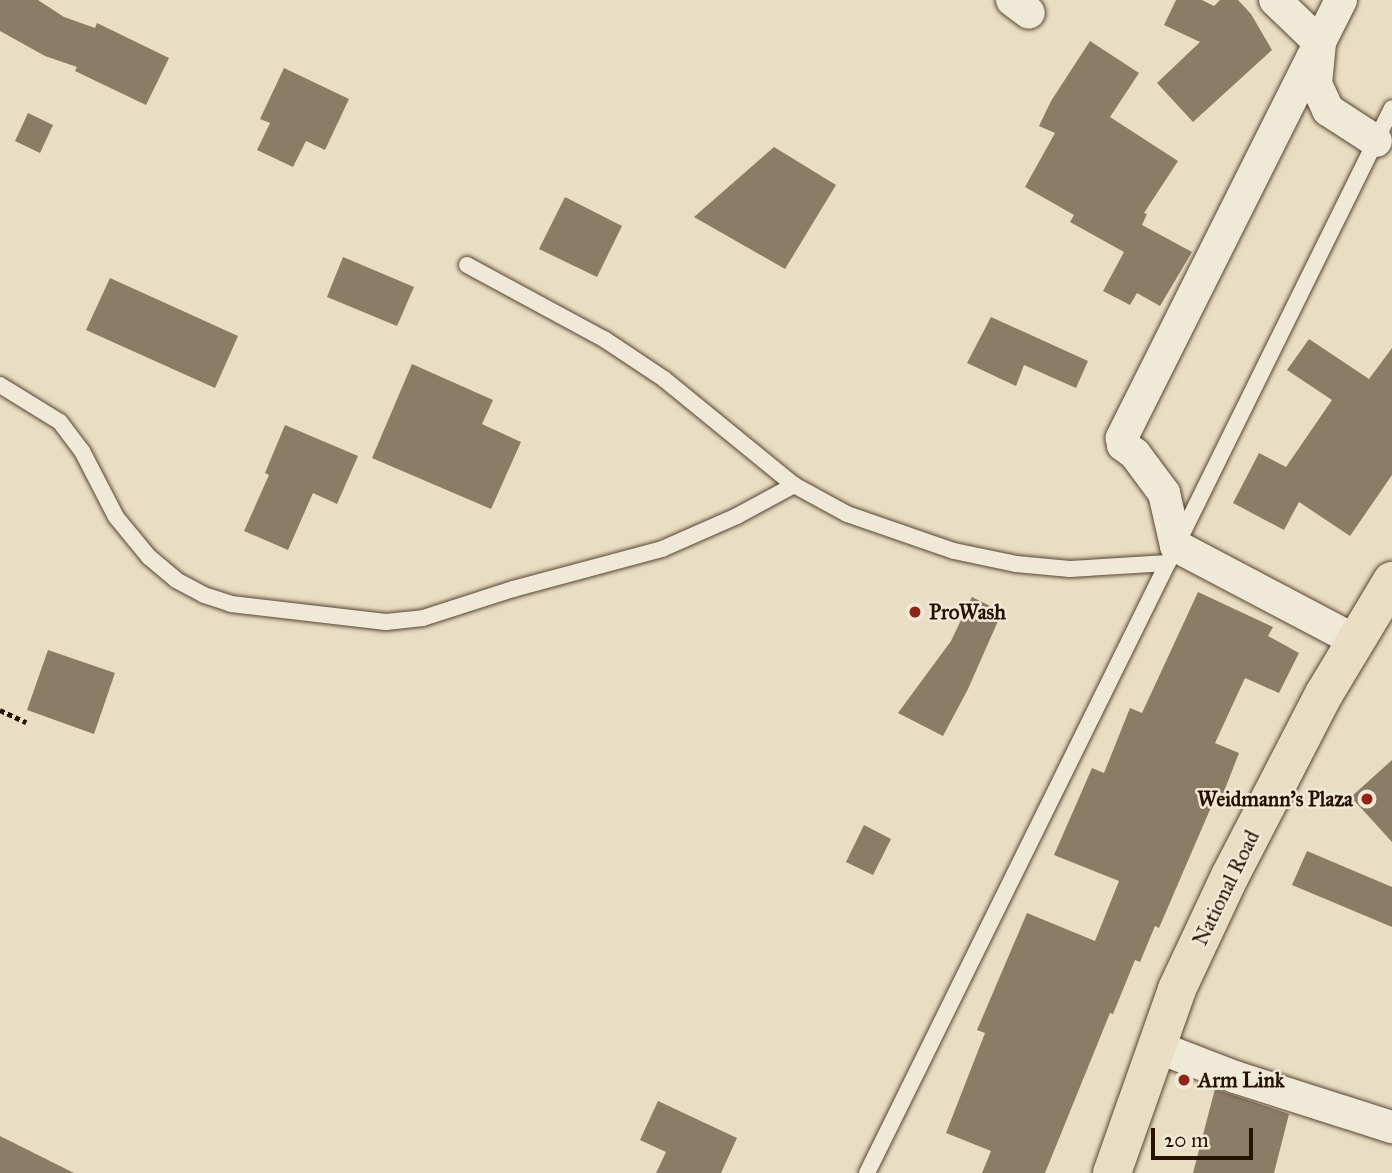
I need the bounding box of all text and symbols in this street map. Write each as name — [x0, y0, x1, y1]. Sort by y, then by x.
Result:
place label: ProWash — [929, 599, 1006, 625]
marker: ProWash — [907, 604, 923, 620]
place label: Weidmann's Plaza — [1197, 786, 1353, 812]
marker: Weidmann's Plaza — [1359, 791, 1375, 807]
street label: National Road — [1187, 826, 1265, 950]
place label: Arm Link — [1198, 1067, 1285, 1093]
marker: Arm Link — [1176, 1072, 1192, 1088]
scale bar — [1154, 1114, 1256, 1158]
text: 20 m — [1164, 1127, 1209, 1153]

